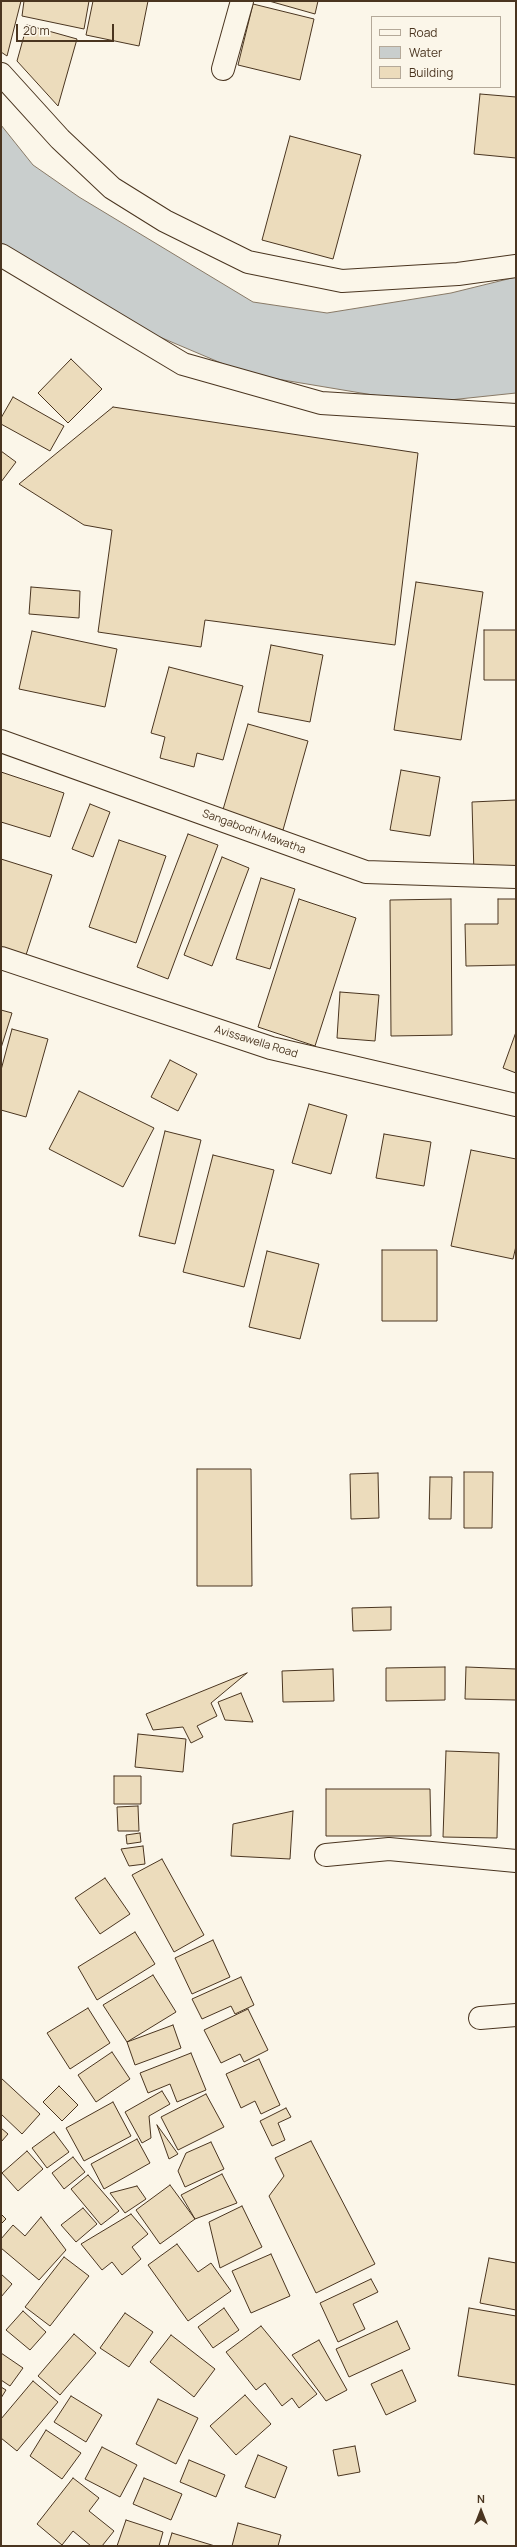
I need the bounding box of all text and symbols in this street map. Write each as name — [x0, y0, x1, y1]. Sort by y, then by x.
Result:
scale bar — [18, 16, 116, 42]
legend — [371, 16, 501, 88]
text: 20 m — [23, 22, 50, 39]
text: Road — [409, 24, 437, 41]
text: Water — [409, 44, 442, 61]
text: Building — [409, 64, 453, 81]
street label: Sangabodhi Mawatha — [200, 807, 308, 857]
street label: Avissawella Road — [213, 1023, 299, 1061]
north arrow — [461, 2491, 501, 2531]
text: N — [477, 2491, 485, 2506]

